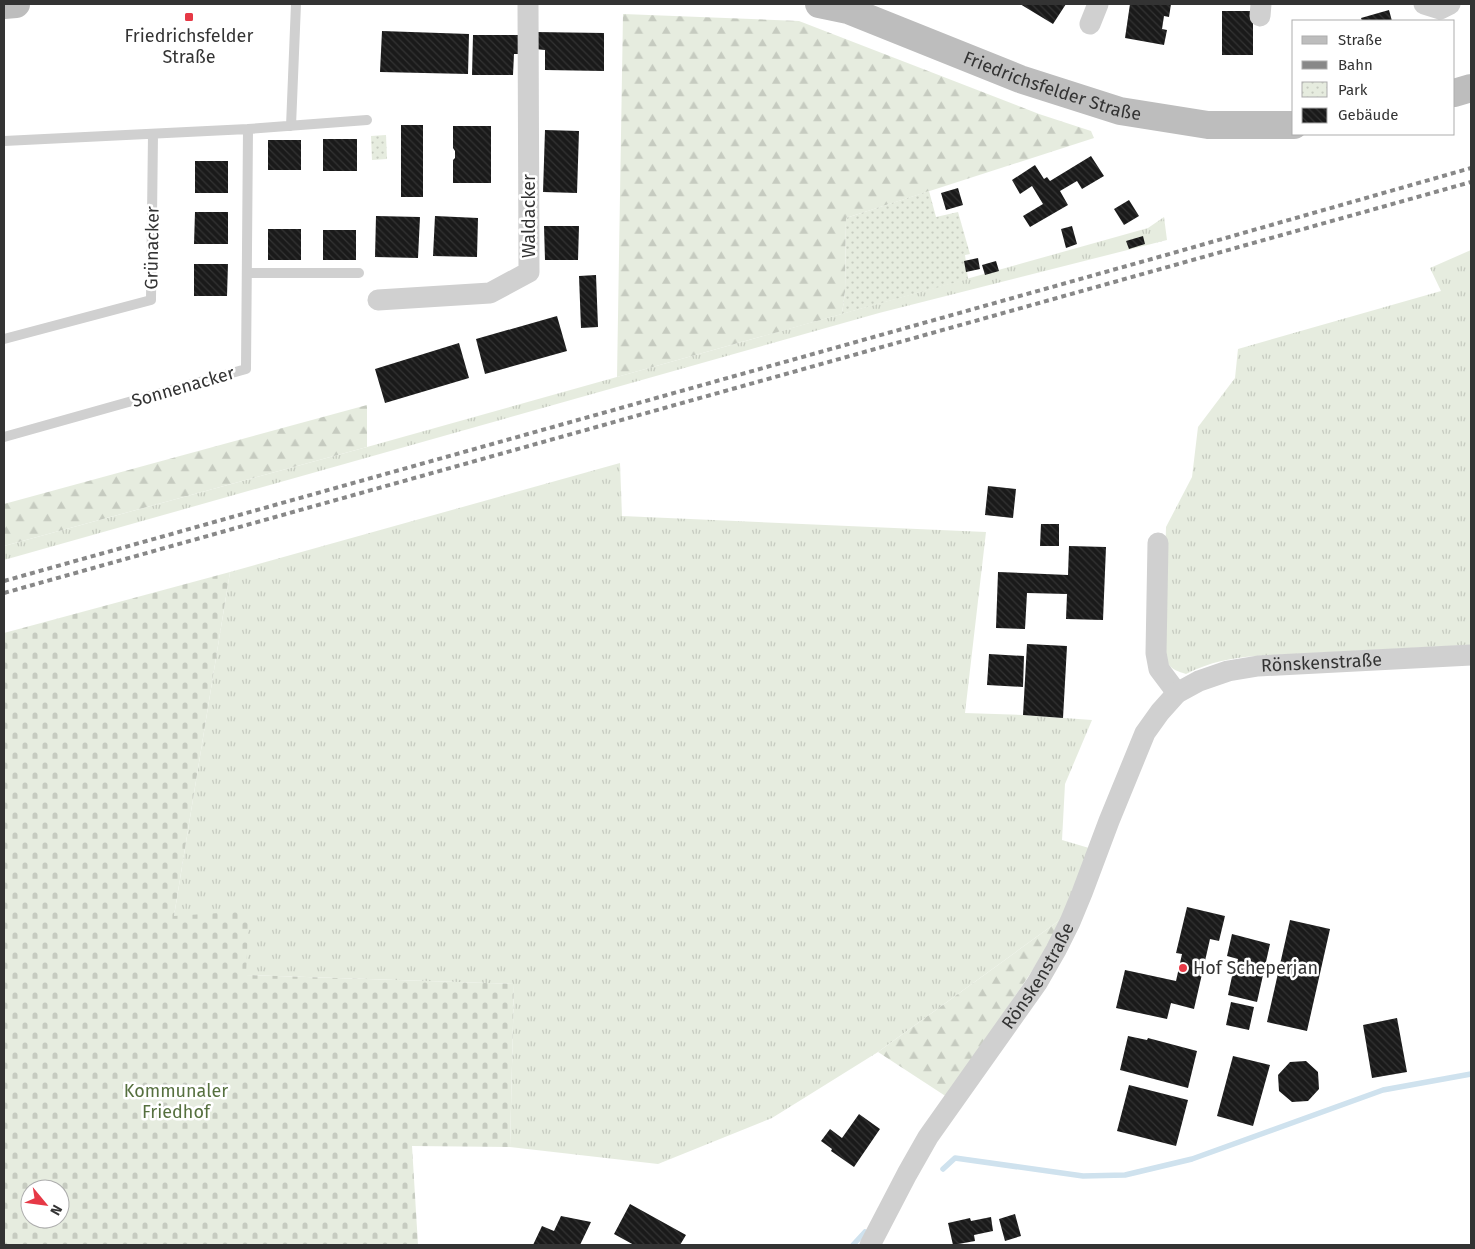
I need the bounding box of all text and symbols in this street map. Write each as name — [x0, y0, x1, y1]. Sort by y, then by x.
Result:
marker: Friedrichsfelder Straße — [183, 11, 195, 23]
legend — [1292, 20, 1455, 135]
place label: Friedrichsfelder Straße — [125, 25, 253, 68]
text: Straße — [1338, 31, 1382, 49]
street label: Friedrichsfelder Straße — [960, 46, 1143, 125]
text: Bahn — [1338, 56, 1373, 74]
text: Park — [1338, 81, 1368, 99]
text: Gebäude — [1338, 106, 1398, 124]
street label: Waldacker — [518, 174, 540, 258]
street label: Grünacker — [140, 206, 164, 290]
street label: Sonnenacker — [129, 362, 237, 412]
street label: Rönskenstraße — [1260, 649, 1382, 677]
street label: Rönskenstraße — [997, 919, 1079, 1033]
place label: Hof Scheperjan — [1193, 957, 1318, 979]
marker: Hof Scheperjan — [1177, 962, 1189, 974]
park label: Kommunaler Friedhof — [124, 1080, 228, 1123]
north arrow — [20, 1179, 70, 1229]
text: N — [46, 1202, 66, 1218]

